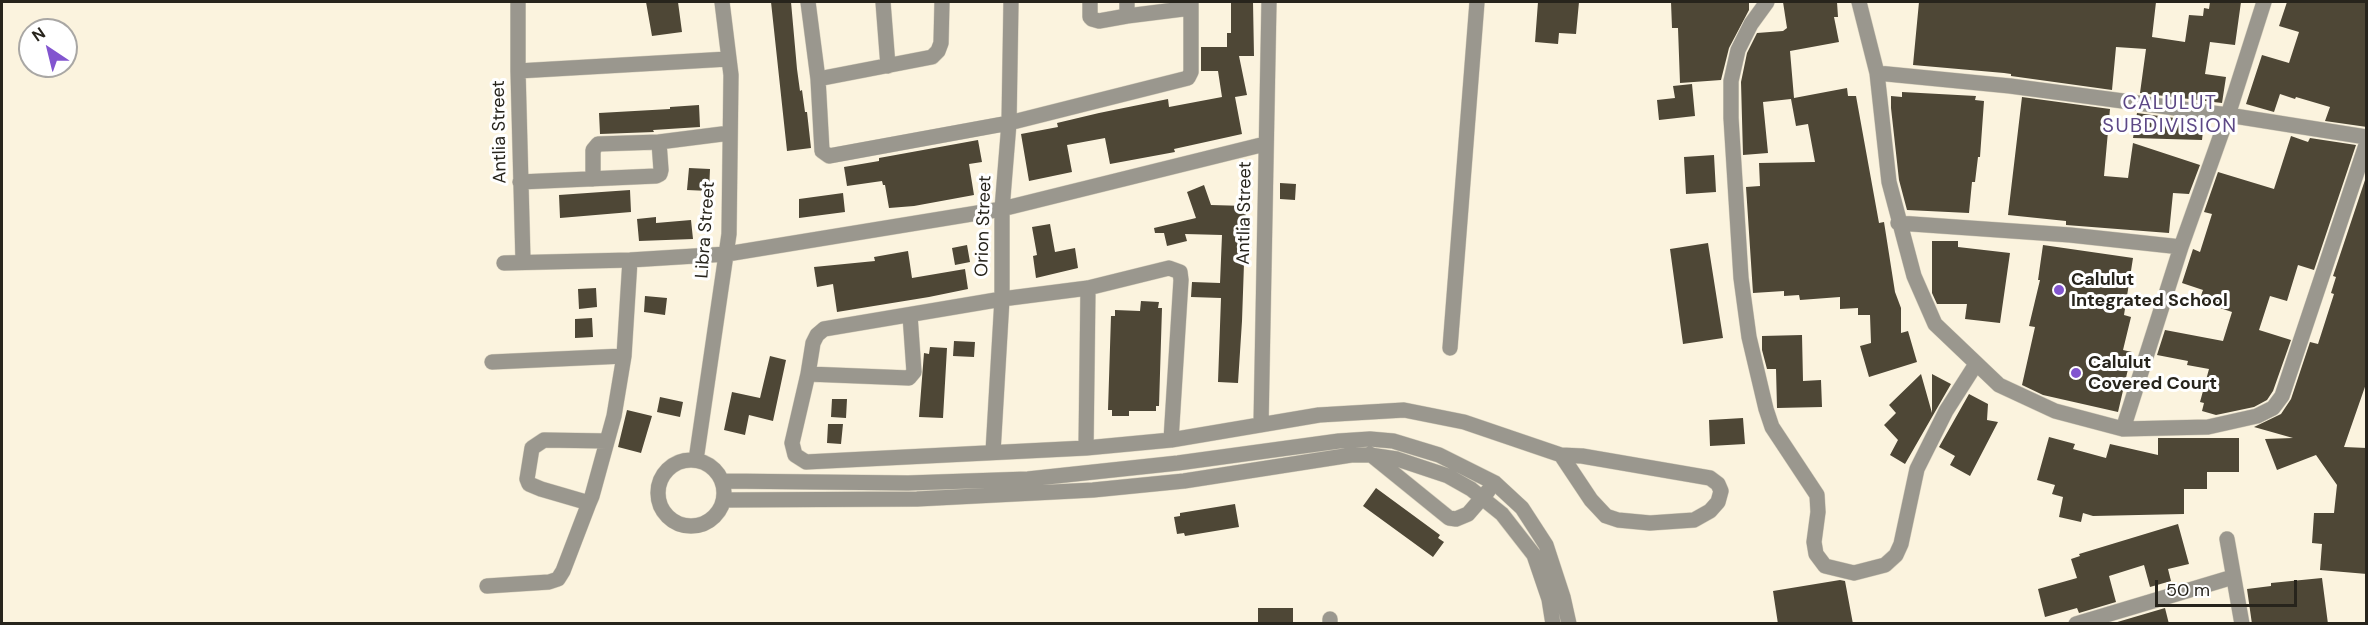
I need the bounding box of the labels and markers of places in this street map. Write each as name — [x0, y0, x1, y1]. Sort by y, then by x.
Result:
place label: Calulut Integrated School — [2071, 269, 2228, 312]
marker: Calulut Integrated School — [2052, 283, 2066, 297]
place label: Calulut Covered Court — [2088, 352, 2217, 394]
marker: Calulut Covered Court — [2069, 366, 2083, 380]

